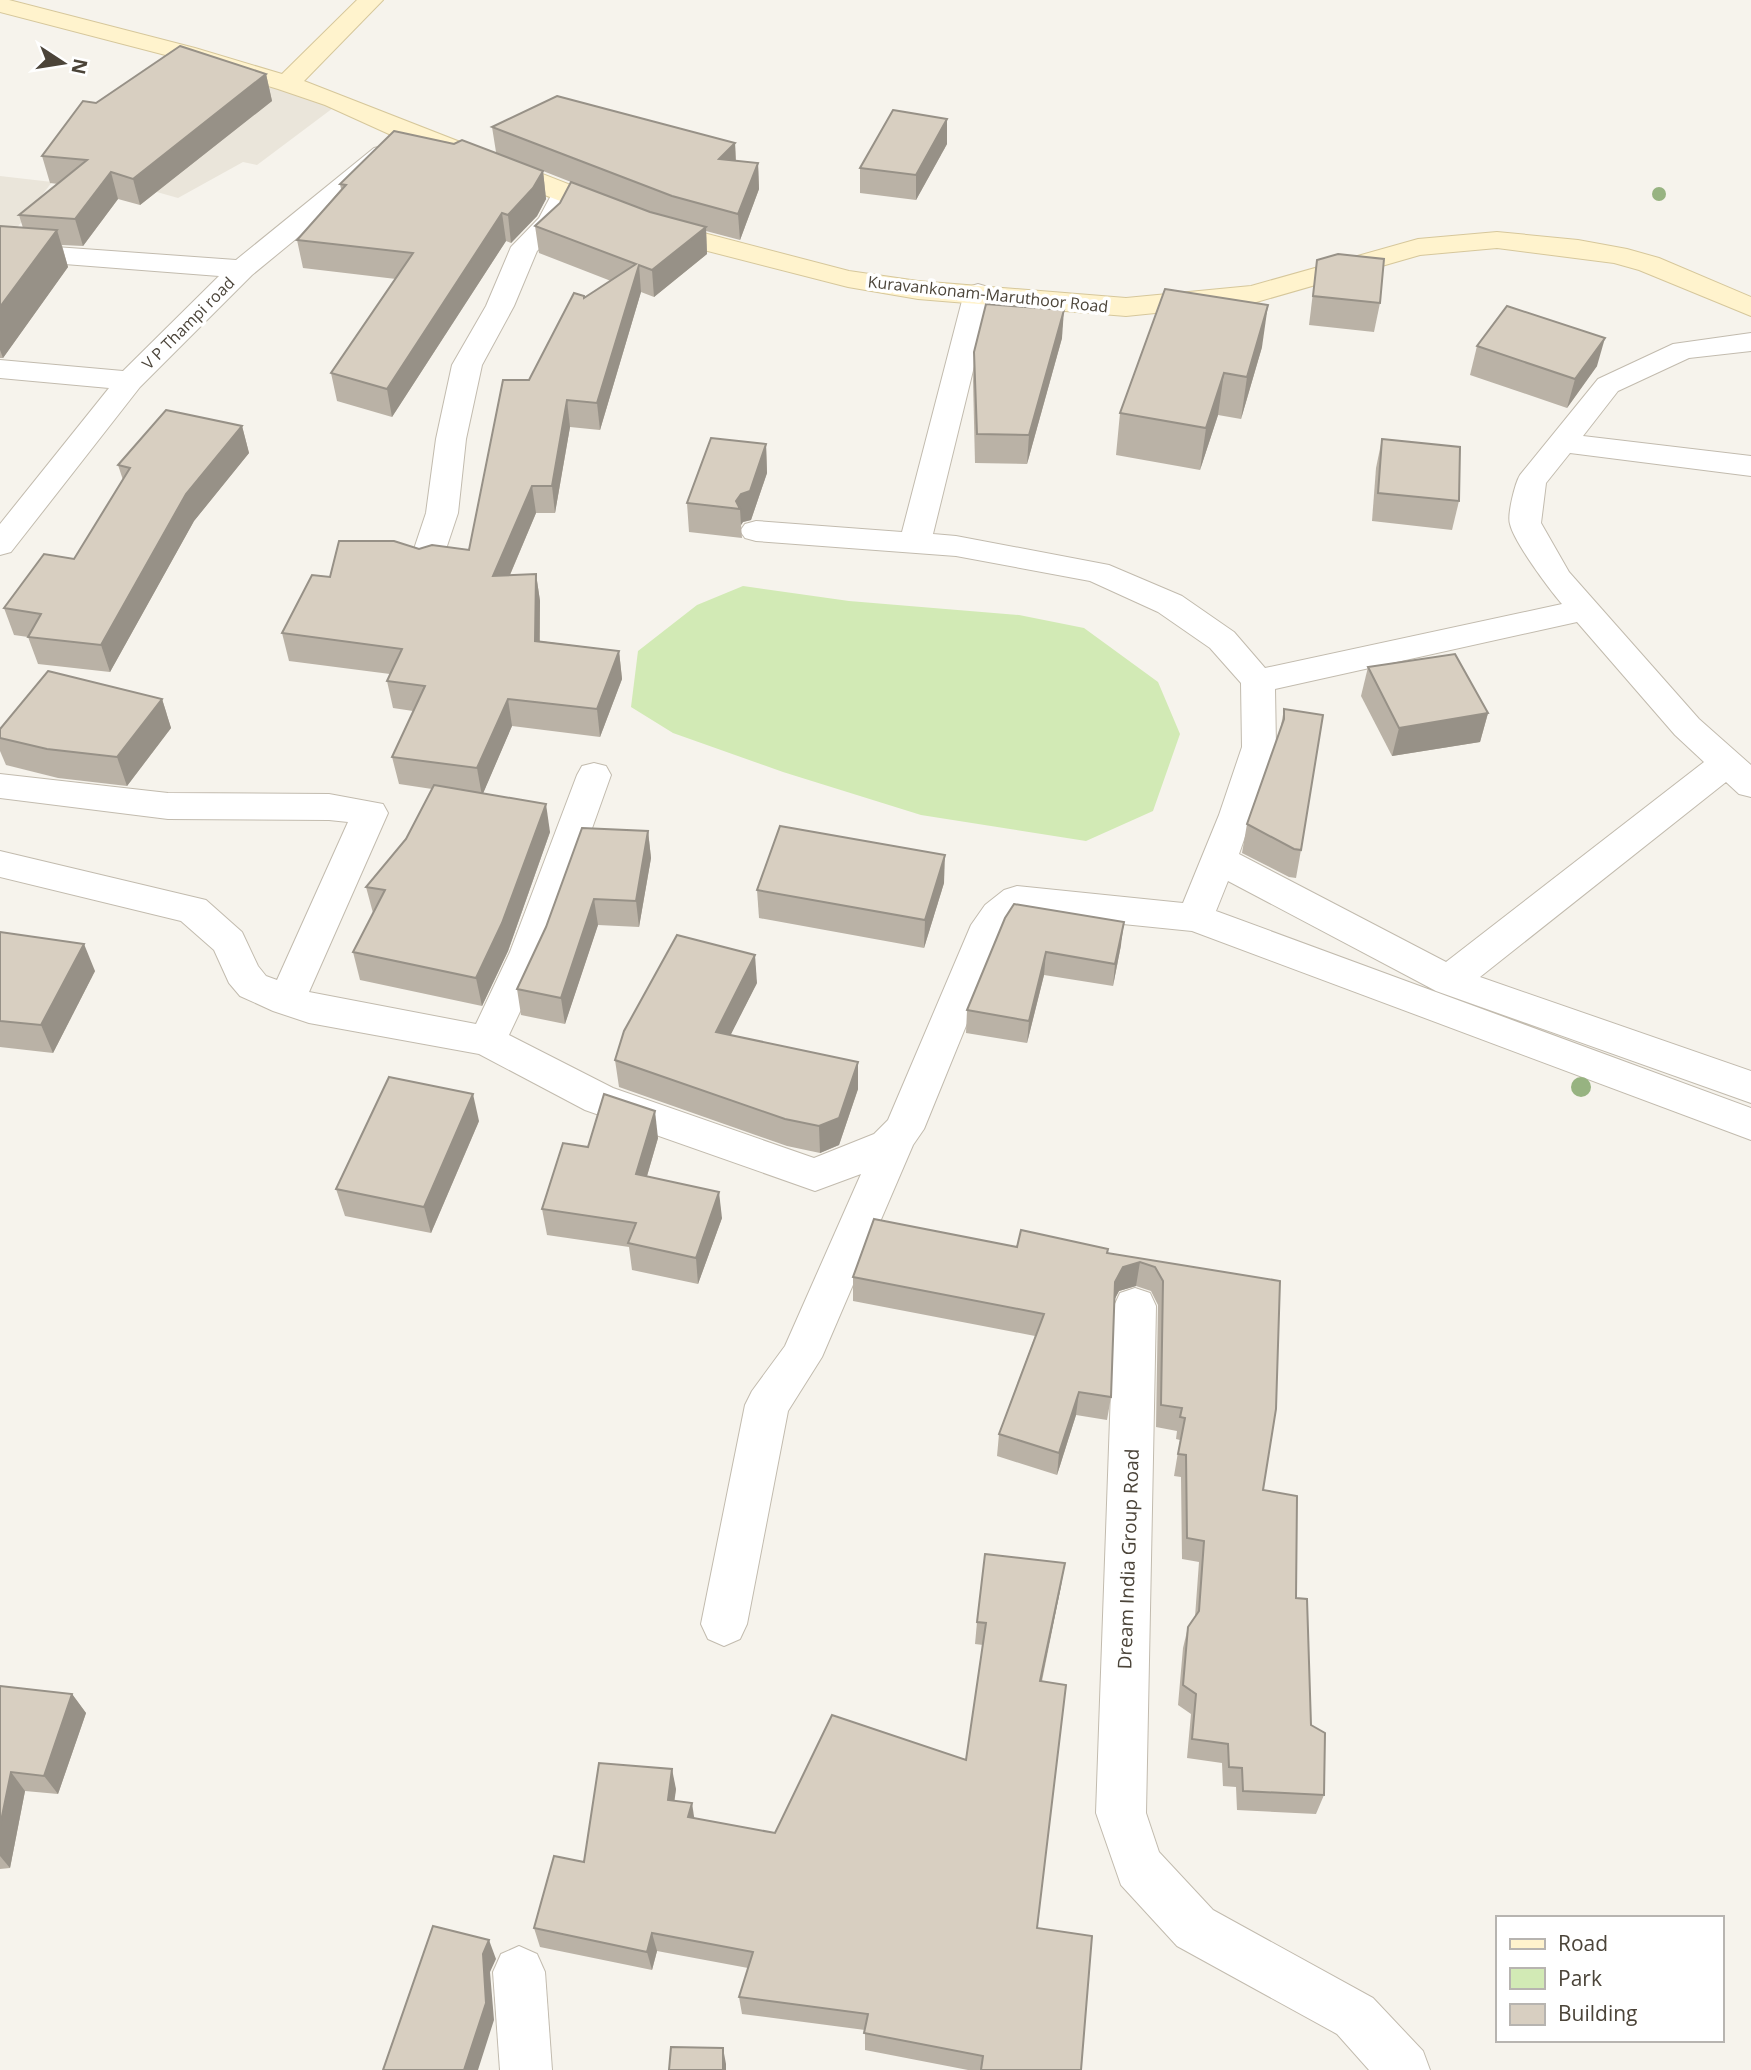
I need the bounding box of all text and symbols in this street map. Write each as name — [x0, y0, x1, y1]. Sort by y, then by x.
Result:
north arrow — [28, 28, 98, 98]
text: N — [65, 56, 94, 77]
street label: Kuravankonam-Maruthoor Road — [867, 270, 1109, 318]
street label: V P Thampi road — [137, 272, 239, 374]
street label: Dream India Group Road — [1111, 1448, 1145, 1670]
legend — [1496, 1916, 1723, 2042]
text: Road — [1558, 1929, 1608, 1957]
text: Park — [1558, 1964, 1602, 1992]
text: Building — [1558, 1999, 1637, 2027]

